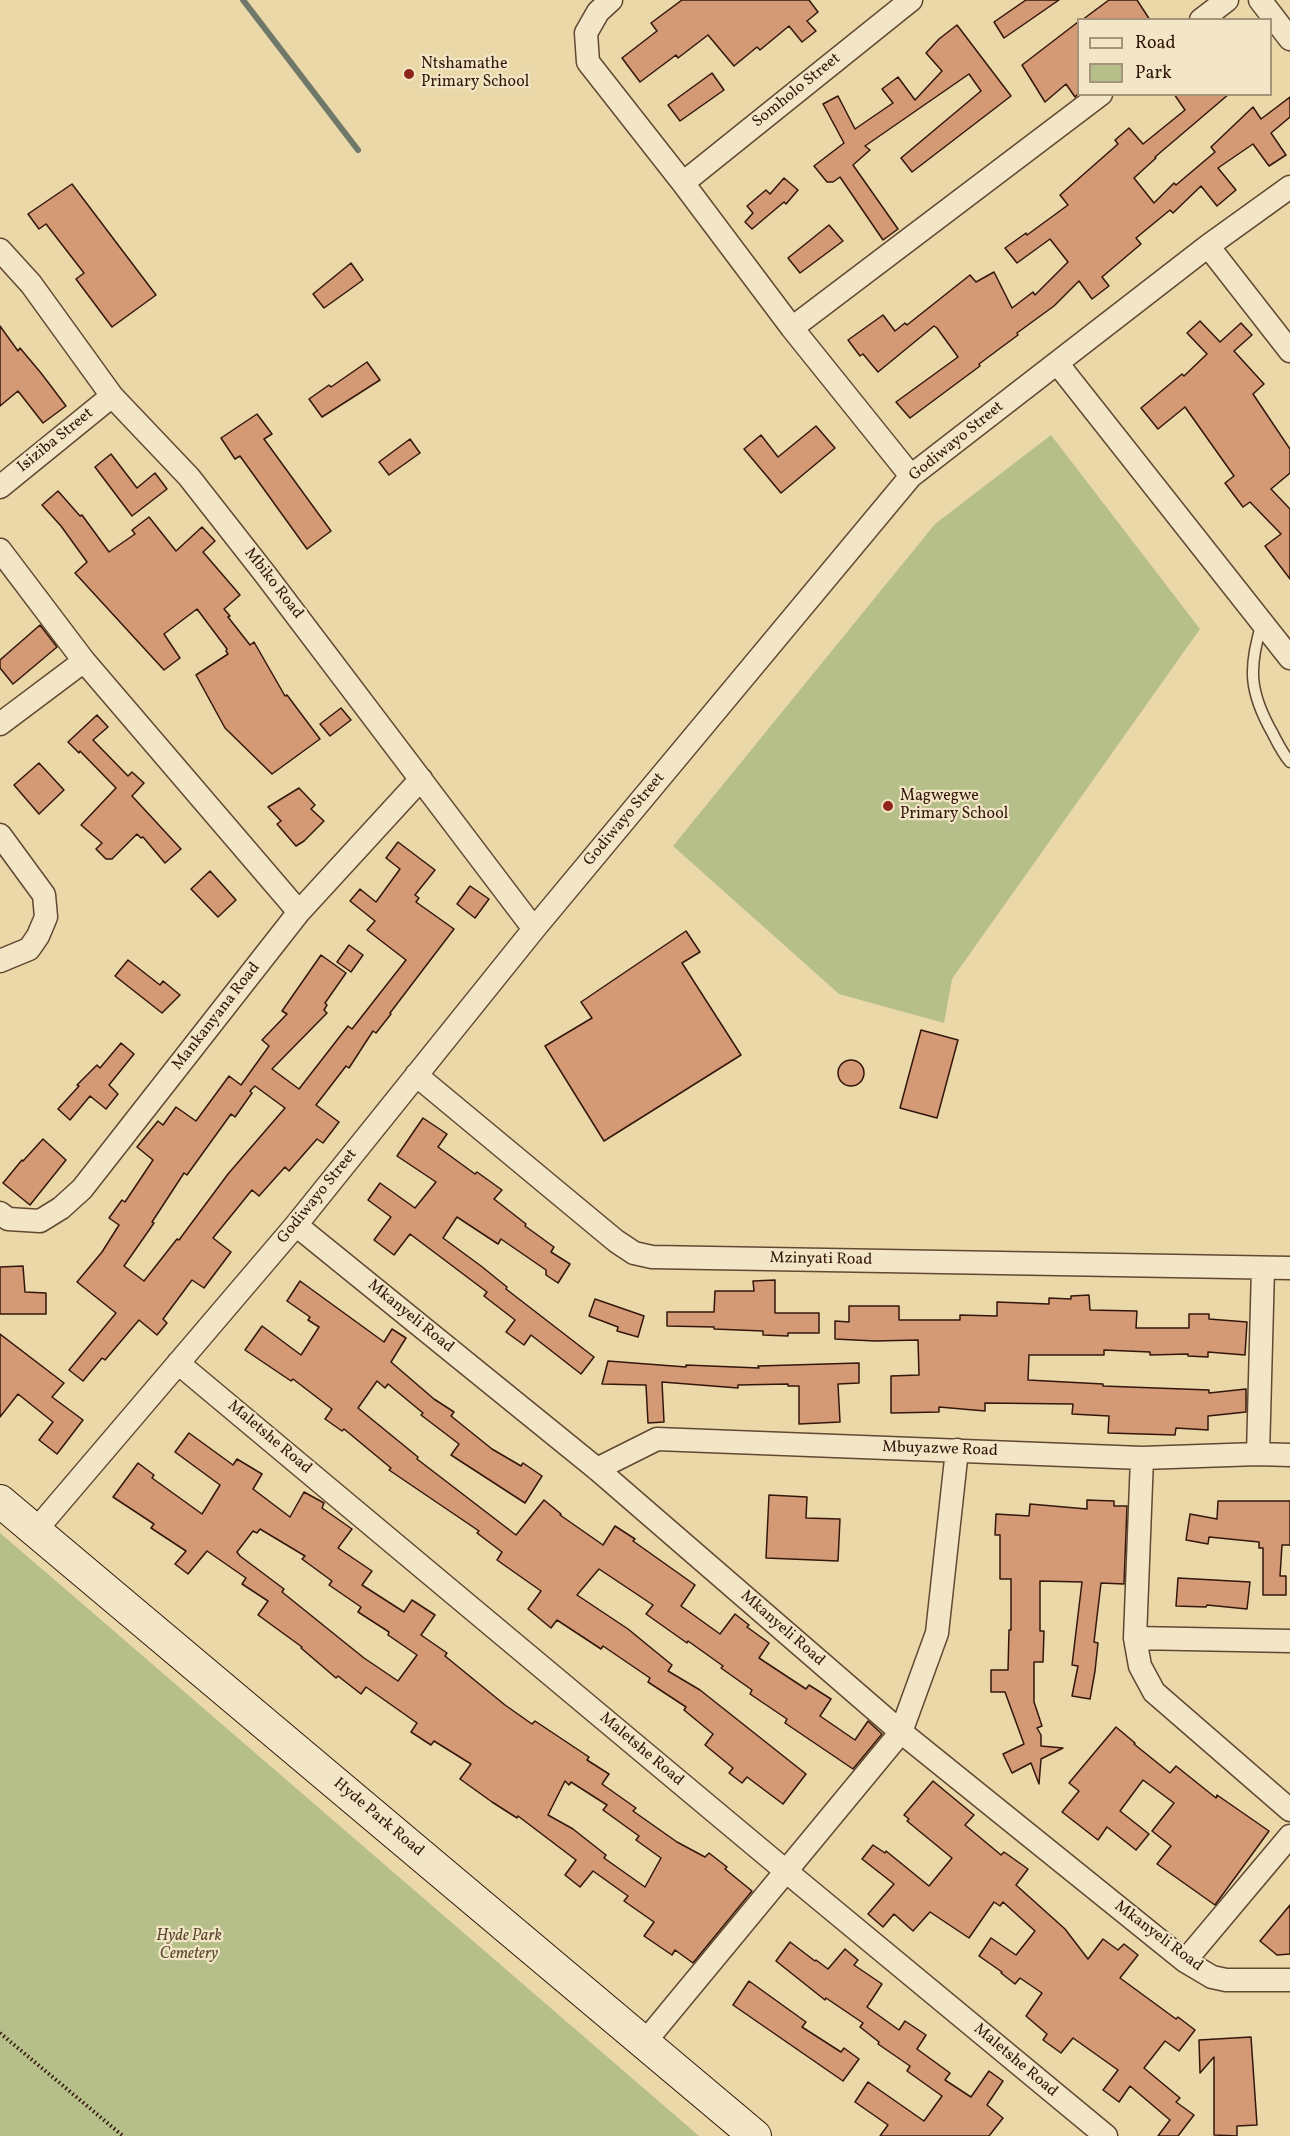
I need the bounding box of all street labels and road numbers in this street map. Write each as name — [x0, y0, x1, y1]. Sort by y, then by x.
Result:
street label: Somholo Street — [749, 50, 845, 132]
street label: Godiwayo Street — [906, 398, 1008, 486]
street label: Isiziba Street — [14, 405, 98, 477]
street label: Mbiko Road — [239, 545, 307, 623]
street label: Godiwayo Street — [580, 769, 670, 871]
street label: Mankanyana Road — [169, 959, 265, 1075]
street label: Godiwayo Street — [274, 1146, 362, 1248]
street label: Mzinyati Road — [769, 1250, 873, 1270]
street label: Mkanyeli Road — [363, 1276, 457, 1358]
street label: Maletshe Road — [223, 1397, 315, 1479]
street label: Mbuyazwe Road — [882, 1438, 998, 1462]
street label: Mkanyeli Road — [736, 1587, 828, 1671]
street label: Maletshe Road — [595, 1709, 687, 1791]
street label: Hyde Park Road — [329, 1775, 427, 1861]
street label: Mkanyeli Road — [1110, 1898, 1206, 1976]
street label: Maletshe Road — [969, 2020, 1061, 2102]

